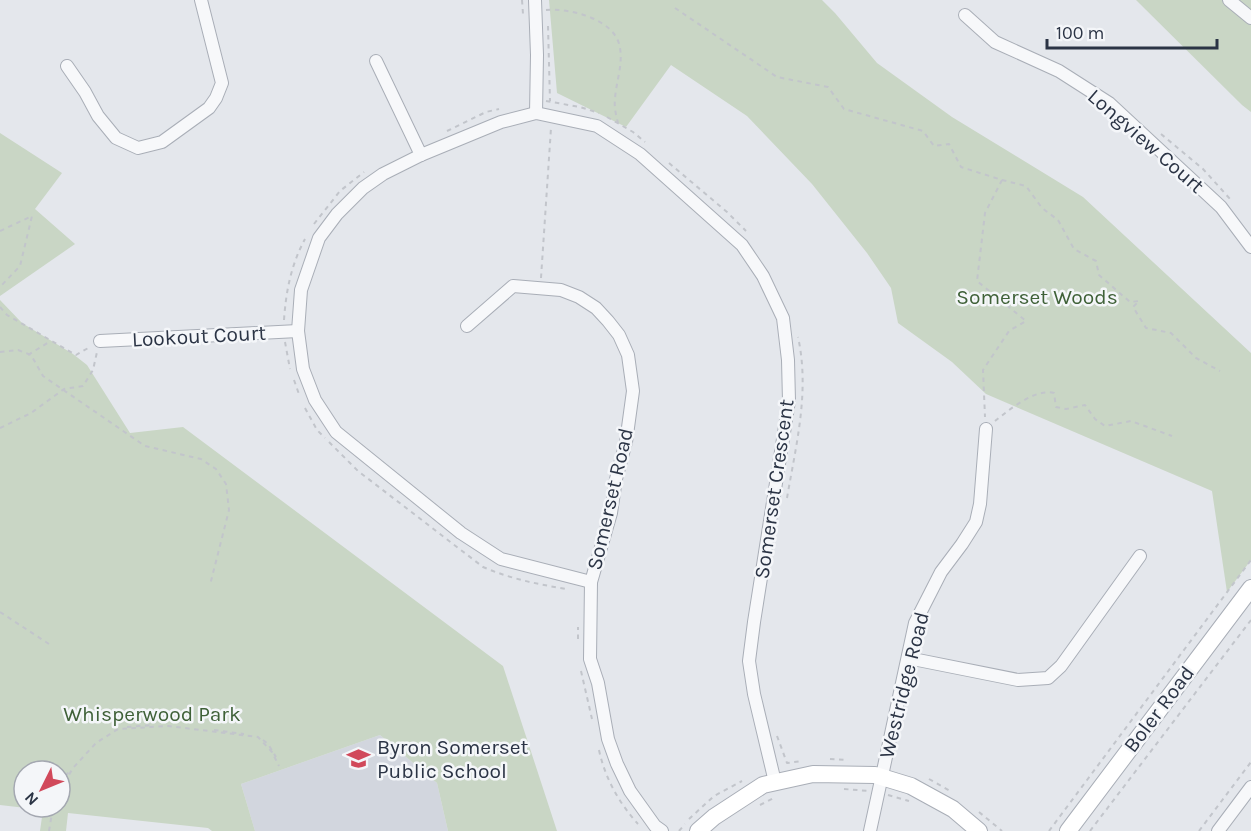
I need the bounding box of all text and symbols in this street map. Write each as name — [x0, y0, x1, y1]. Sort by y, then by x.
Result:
scale bar — [1047, 12, 1216, 50]
text: 100 m — [1056, 22, 1104, 44]
street label: Longview Court — [1083, 84, 1209, 198]
park label: Somerset Woods — [956, 285, 1118, 309]
street label: Lookout Court — [131, 320, 267, 351]
street label: Somerset Crescent — [749, 397, 799, 580]
street label: Somerset Road — [582, 426, 638, 572]
street label: Westridge Road — [874, 609, 934, 761]
street label: Boler Road — [1119, 661, 1199, 757]
park label: Whisperwood Park — [63, 702, 241, 726]
place label: Byron Somerset Public School — [377, 735, 529, 783]
school or university icon: Byron Somerset Public School — [346, 746, 372, 772]
north arrow — [12, 759, 72, 819]
text: N — [21, 788, 42, 810]

